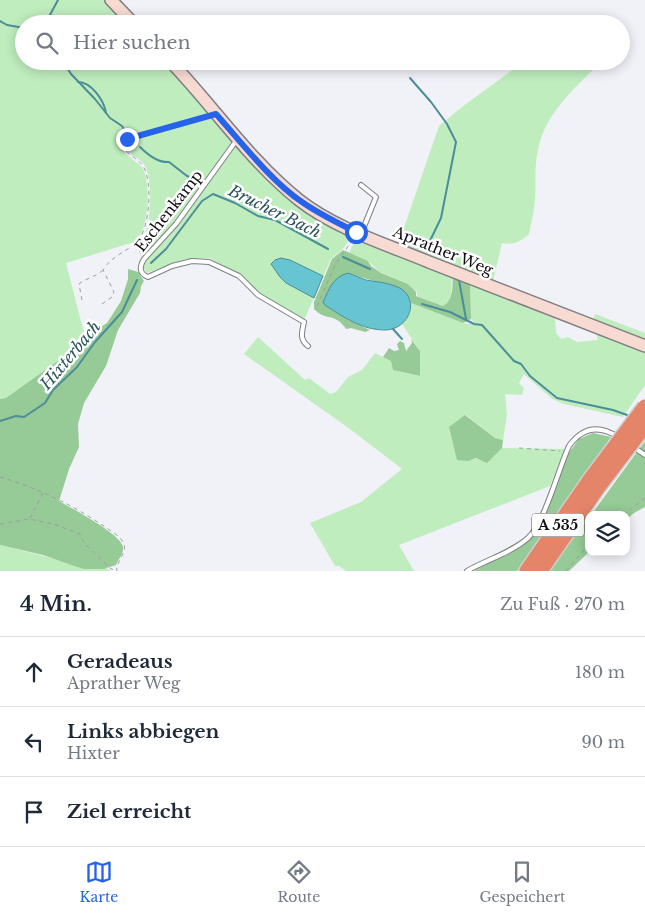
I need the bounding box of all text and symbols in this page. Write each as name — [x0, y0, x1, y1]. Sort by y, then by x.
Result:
search box — [15, 15, 630, 70]
icon: search — [33, 29, 61, 57]
text: Hier suchen — [73, 31, 191, 54]
route end — [116, 128, 139, 151]
street label: Eschenkamp — [131, 166, 207, 255]
water label: Brucher Bach — [225, 180, 324, 242]
route start — [345, 221, 368, 244]
street label: Aprather Weg — [389, 221, 497, 280]
water label: Hixterbach — [35, 317, 104, 394]
map controls — [585, 511, 630, 556]
button: layers — [585, 511, 630, 556]
road number: A 535 — [532, 514, 584, 536]
text: 4 Min. — [20, 591, 92, 617]
text: Zu Fuß · 270 m — [500, 594, 625, 614]
text: Geradeaus — [67, 650, 173, 673]
icon: ahead — [20, 658, 48, 686]
text: 180 m — [575, 662, 625, 682]
text: Aprather Weg — [67, 673, 180, 693]
text: Links abbiegen — [67, 720, 219, 743]
icon: left — [20, 728, 48, 756]
text: 90 m — [582, 732, 625, 752]
text: Hixter — [67, 743, 120, 763]
icon: arrive — [20, 798, 48, 826]
text: Ziel erreicht — [67, 800, 191, 823]
tab: Karte — [80, 858, 118, 906]
tab: Route — [277, 858, 320, 906]
tab: Gespeichert — [479, 858, 565, 906]

